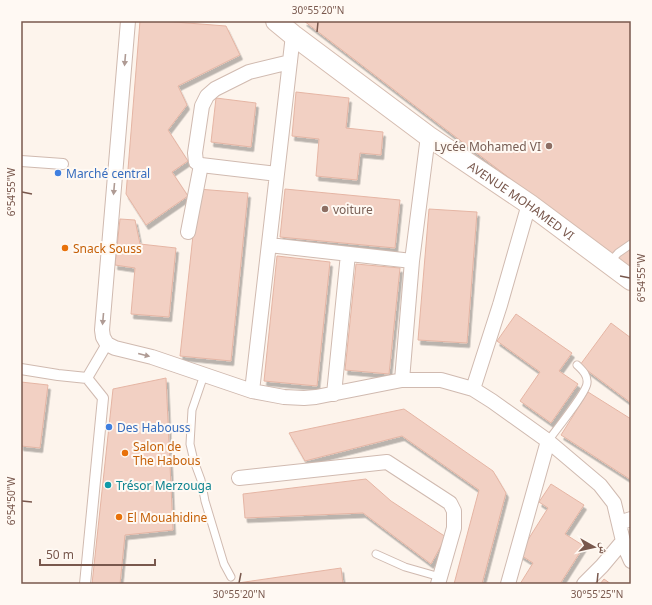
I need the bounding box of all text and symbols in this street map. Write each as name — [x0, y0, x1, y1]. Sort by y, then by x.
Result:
text: 30°55'20"N — [292, 3, 344, 17]
one-way arrow — [121, 54, 128, 66]
place label: Lycée Mohamed VI — [434, 138, 541, 155]
marker: Lycée Mohamed VI — [544, 141, 554, 151]
street label: AVENUE MOHAMED VI — [465, 157, 578, 244]
place label: Marché central — [66, 165, 150, 182]
text: 6°54'55"W — [4, 167, 18, 216]
marker: Marché central — [53, 168, 63, 178]
one-way arrow — [110, 183, 117, 195]
place label: voiture — [333, 201, 373, 218]
marker: voiture — [320, 204, 330, 214]
place label: Snack Souss — [73, 240, 142, 257]
marker: Snack Souss — [60, 243, 70, 253]
text: 6°54'55"W — [634, 253, 648, 302]
one-way arrow — [99, 313, 106, 325]
one-way arrow — [138, 353, 151, 359]
place label: Des Habouss — [117, 419, 191, 436]
marker: Des Habouss — [104, 422, 114, 432]
place label: Salon de The Habous — [133, 438, 201, 469]
marker: Salon de The Habous — [120, 448, 130, 458]
text: 6°54'50"W — [4, 476, 18, 525]
place label: Trésor Merzouga — [116, 477, 212, 494]
marker: Trésor Merzouga — [103, 480, 113, 490]
place label: El Mouahidine — [127, 509, 208, 526]
marker: El Mouahidine — [114, 512, 124, 522]
north arrow — [574, 527, 614, 567]
scale bar — [40, 541, 155, 567]
text: ش — [595, 541, 613, 556]
text: 50 m — [46, 546, 74, 563]
text: 30°55'20"N — [213, 587, 265, 601]
text: 30°55'25"N — [571, 587, 623, 601]

